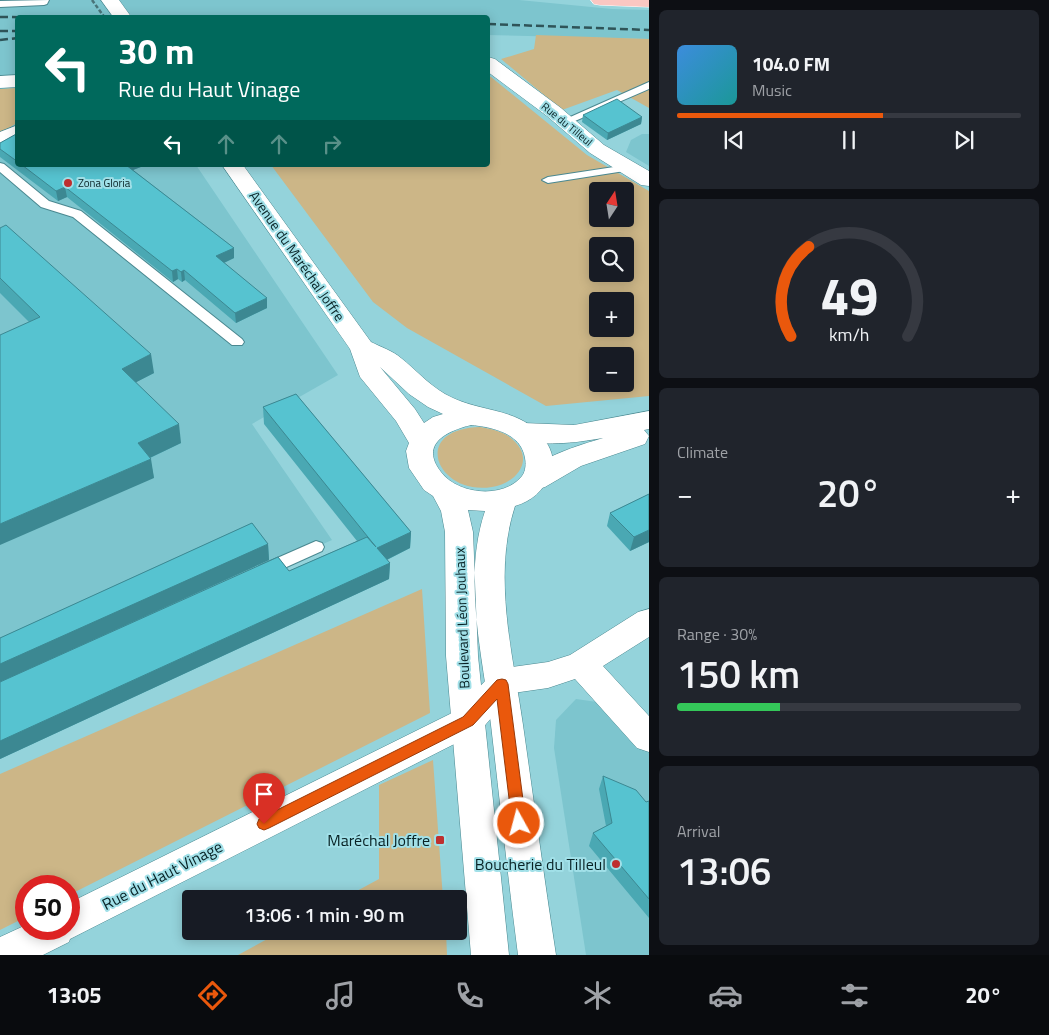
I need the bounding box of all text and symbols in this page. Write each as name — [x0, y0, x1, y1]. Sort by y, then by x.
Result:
text: 30 m — [118, 24, 194, 78]
icon: left — [35, 35, 100, 100]
text: 104.0 FM — [752, 49, 830, 78]
text: Rue du Haut Vinage — [118, 72, 300, 106]
text: Music — [752, 78, 792, 102]
street label: Rue du Tilleul — [538, 98, 596, 150]
icon: previous — [720, 126, 748, 154]
icon: pause — [835, 126, 863, 154]
icon: next — [950, 126, 978, 154]
icon: left — [159, 130, 187, 158]
icon: ahead — [212, 130, 240, 158]
icon: ahead — [265, 130, 293, 158]
icon: right — [318, 130, 346, 158]
place label: Zona Gloria — [78, 175, 131, 191]
marker: Zona Gloria — [62, 177, 74, 189]
north arrow — [589, 182, 634, 228]
map controls — [589, 182, 634, 392]
street label: Avenue du Maréchal Joffre — [244, 186, 350, 325]
button: search — [589, 237, 634, 282]
text: 49 — [820, 256, 878, 335]
button: + — [589, 292, 634, 337]
text: km/h — [829, 321, 869, 348]
button: − — [589, 347, 634, 392]
text: Climate — [677, 440, 728, 464]
text: 20° — [817, 464, 881, 522]
text: − — [677, 472, 693, 515]
text: + — [1005, 472, 1021, 515]
street label: Boulevard Léon Jouhaux — [449, 546, 474, 689]
text: Range · 30% — [677, 622, 757, 646]
text: 150 km — [677, 645, 800, 703]
pin — [243, 773, 285, 824]
icon: arrive — [250, 780, 278, 808]
position arrow — [492, 796, 544, 848]
text: Arrival — [677, 819, 720, 843]
place label: Maréchal Joffre — [327, 828, 430, 852]
street label: Rue du Haut Vinage — [97, 834, 227, 916]
marker: Maréchal Joffre — [434, 834, 446, 846]
text: 13:06 — [677, 842, 771, 900]
place label: Boucherie du Tilleul — [475, 852, 606, 876]
marker: Boucherie du Tilleul — [610, 858, 622, 870]
speed limit sign: 50 — [15, 875, 80, 940]
text: 13:06 · 1 min · 90 m — [245, 900, 404, 929]
text: 13:05 — [47, 978, 102, 1012]
icon: directions — [195, 978, 230, 1013]
icon: music — [323, 978, 358, 1013]
icon: phone — [452, 978, 487, 1013]
icon: climate — [580, 978, 615, 1013]
icon: car — [708, 978, 743, 1013]
icon: filters — [837, 978, 872, 1013]
text: 20° — [965, 978, 1002, 1012]

